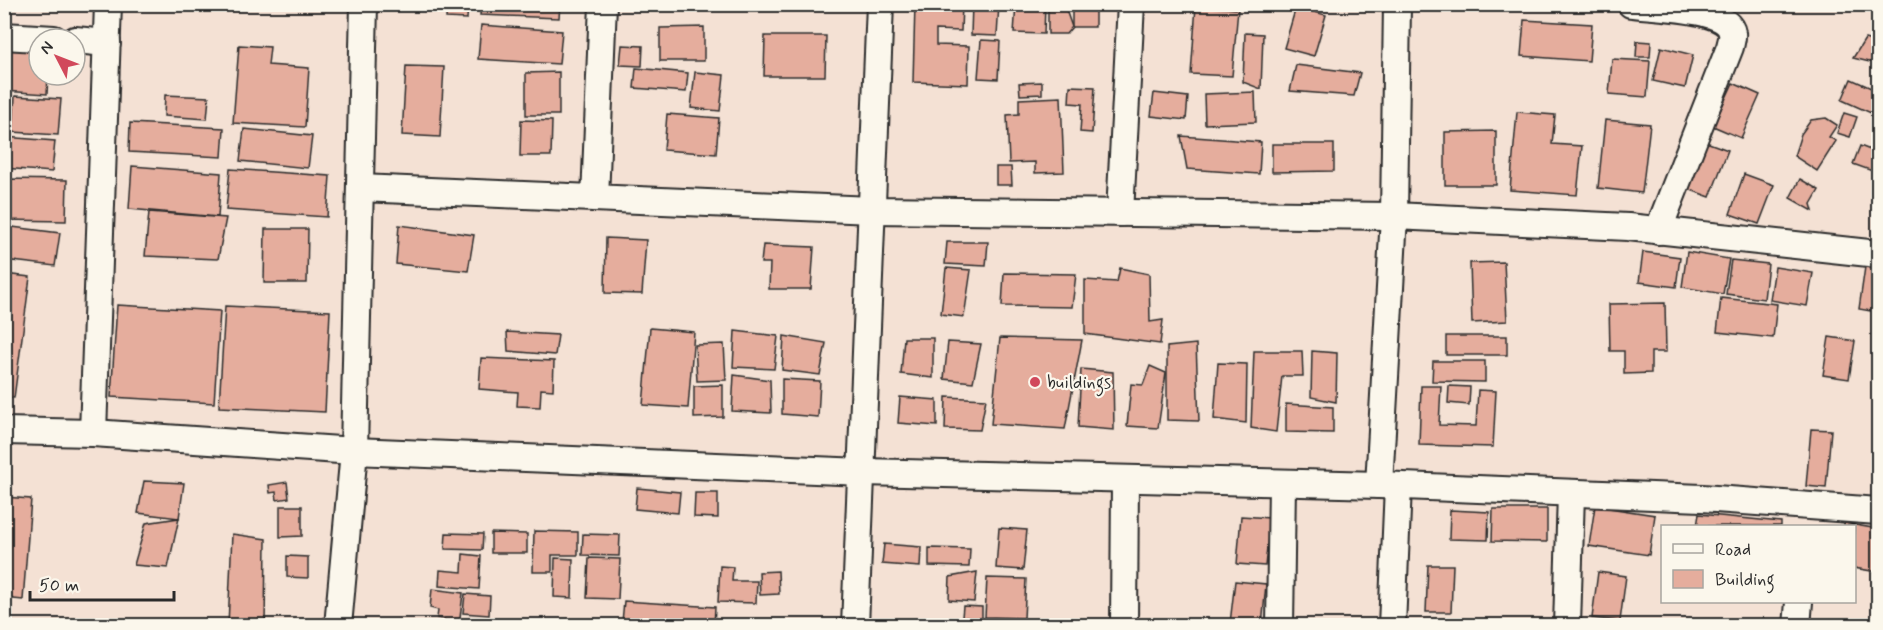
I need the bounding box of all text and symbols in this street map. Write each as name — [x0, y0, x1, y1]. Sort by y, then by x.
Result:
north arrow — [27, 27, 87, 87]
text: N — [36, 37, 58, 59]
place label: buildings — [1047, 371, 1111, 397]
marker: buildings — [1028, 375, 1042, 389]
legend — [1661, 525, 1856, 603]
text: Road — [1715, 538, 1751, 562]
scale bar — [30, 564, 174, 602]
text: Building — [1715, 568, 1775, 594]
text: 50 m — [39, 574, 79, 598]

